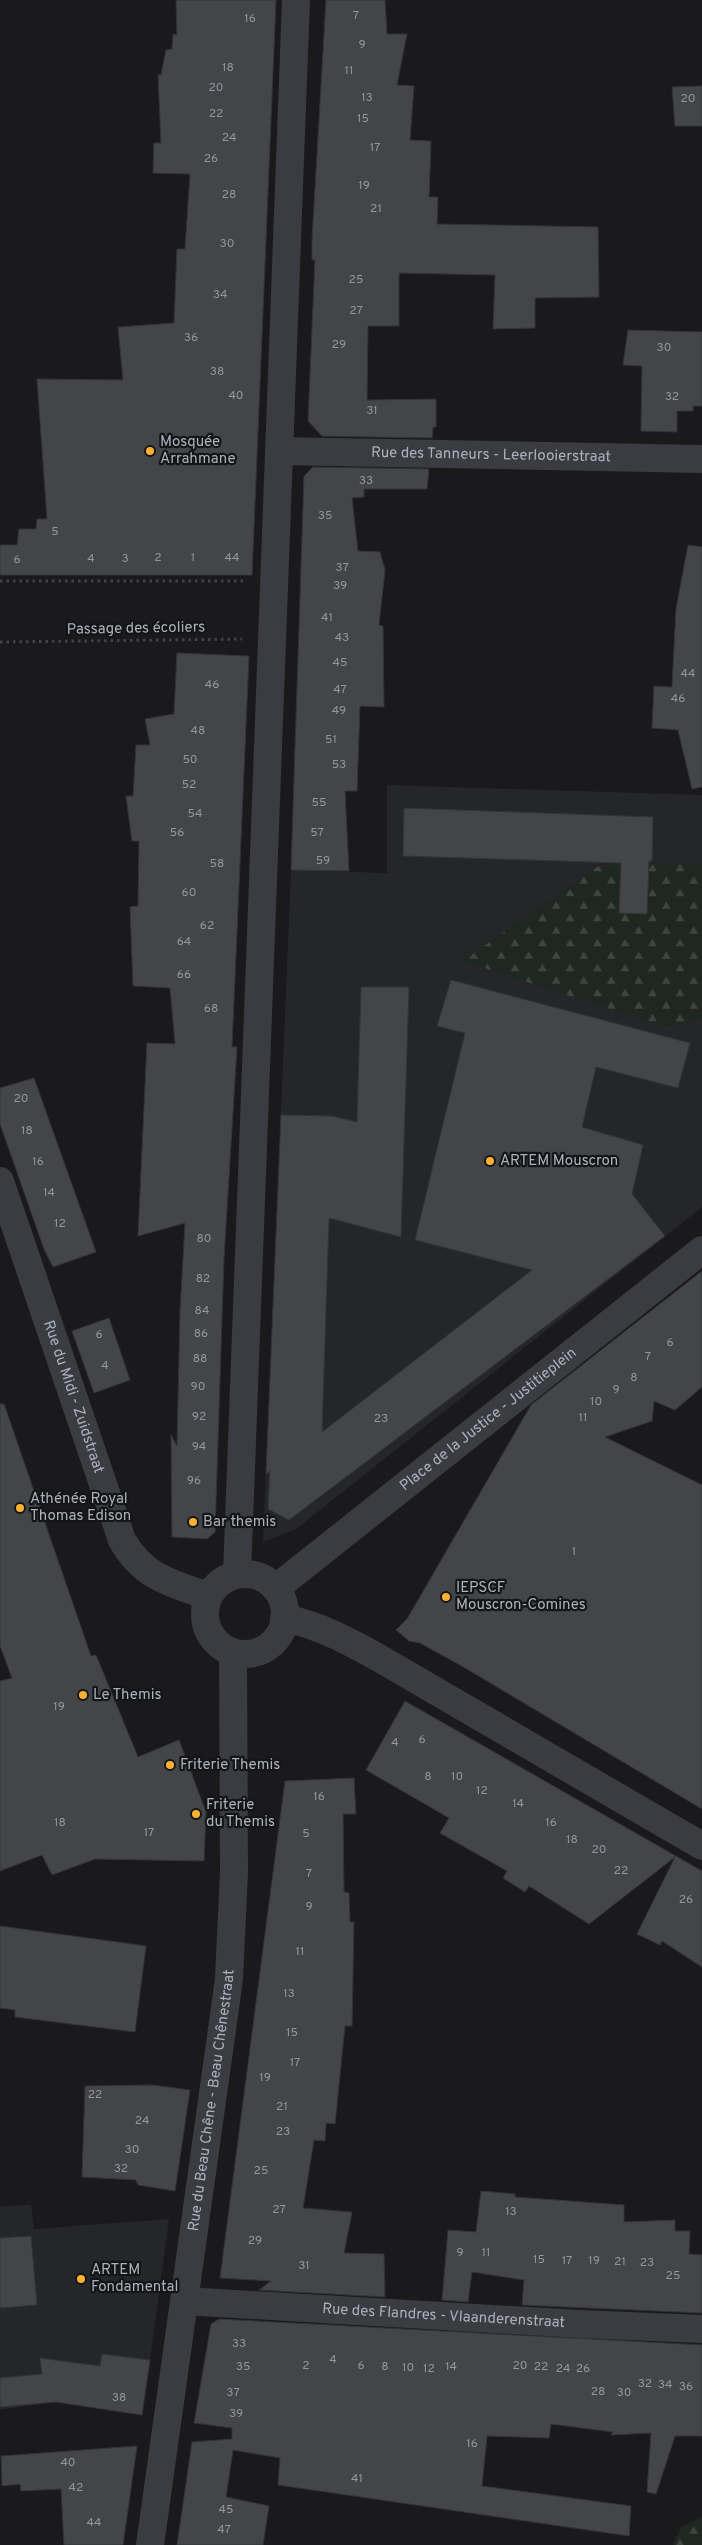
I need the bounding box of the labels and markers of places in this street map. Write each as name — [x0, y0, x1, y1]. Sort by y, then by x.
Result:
place label: Mosquée Arrahmane — [160, 433, 236, 469]
marker: Mosquée Arrahmane — [144, 445, 156, 457]
place label: ARTEM Mouscron — [500, 1152, 618, 1171]
marker: ARTEM Mouscron — [484, 1155, 496, 1167]
place label: Athénée Royal Thomas Edison — [30, 1490, 131, 1526]
marker: Athénée Royal Thomas Edison — [14, 1502, 26, 1514]
place label: Bar themis — [203, 1513, 276, 1532]
marker: Bar themis — [187, 1516, 199, 1528]
place label: IEPSCF Mouscron-Comines — [456, 1579, 586, 1615]
marker: IEPSCF Mouscron-Comines — [440, 1591, 452, 1603]
place label: Le Themis — [93, 1686, 162, 1705]
marker: Le Themis — [77, 1689, 89, 1701]
place label: Friterie Themis — [180, 1756, 280, 1775]
marker: Friterie Themis — [164, 1759, 176, 1771]
place label: Friterie du Themis — [206, 1796, 275, 1832]
marker: Friterie du Themis — [190, 1808, 202, 1820]
place label: ARTEM Fondamental — [91, 2261, 178, 2297]
marker: ARTEM Fondamental — [75, 2273, 87, 2285]

